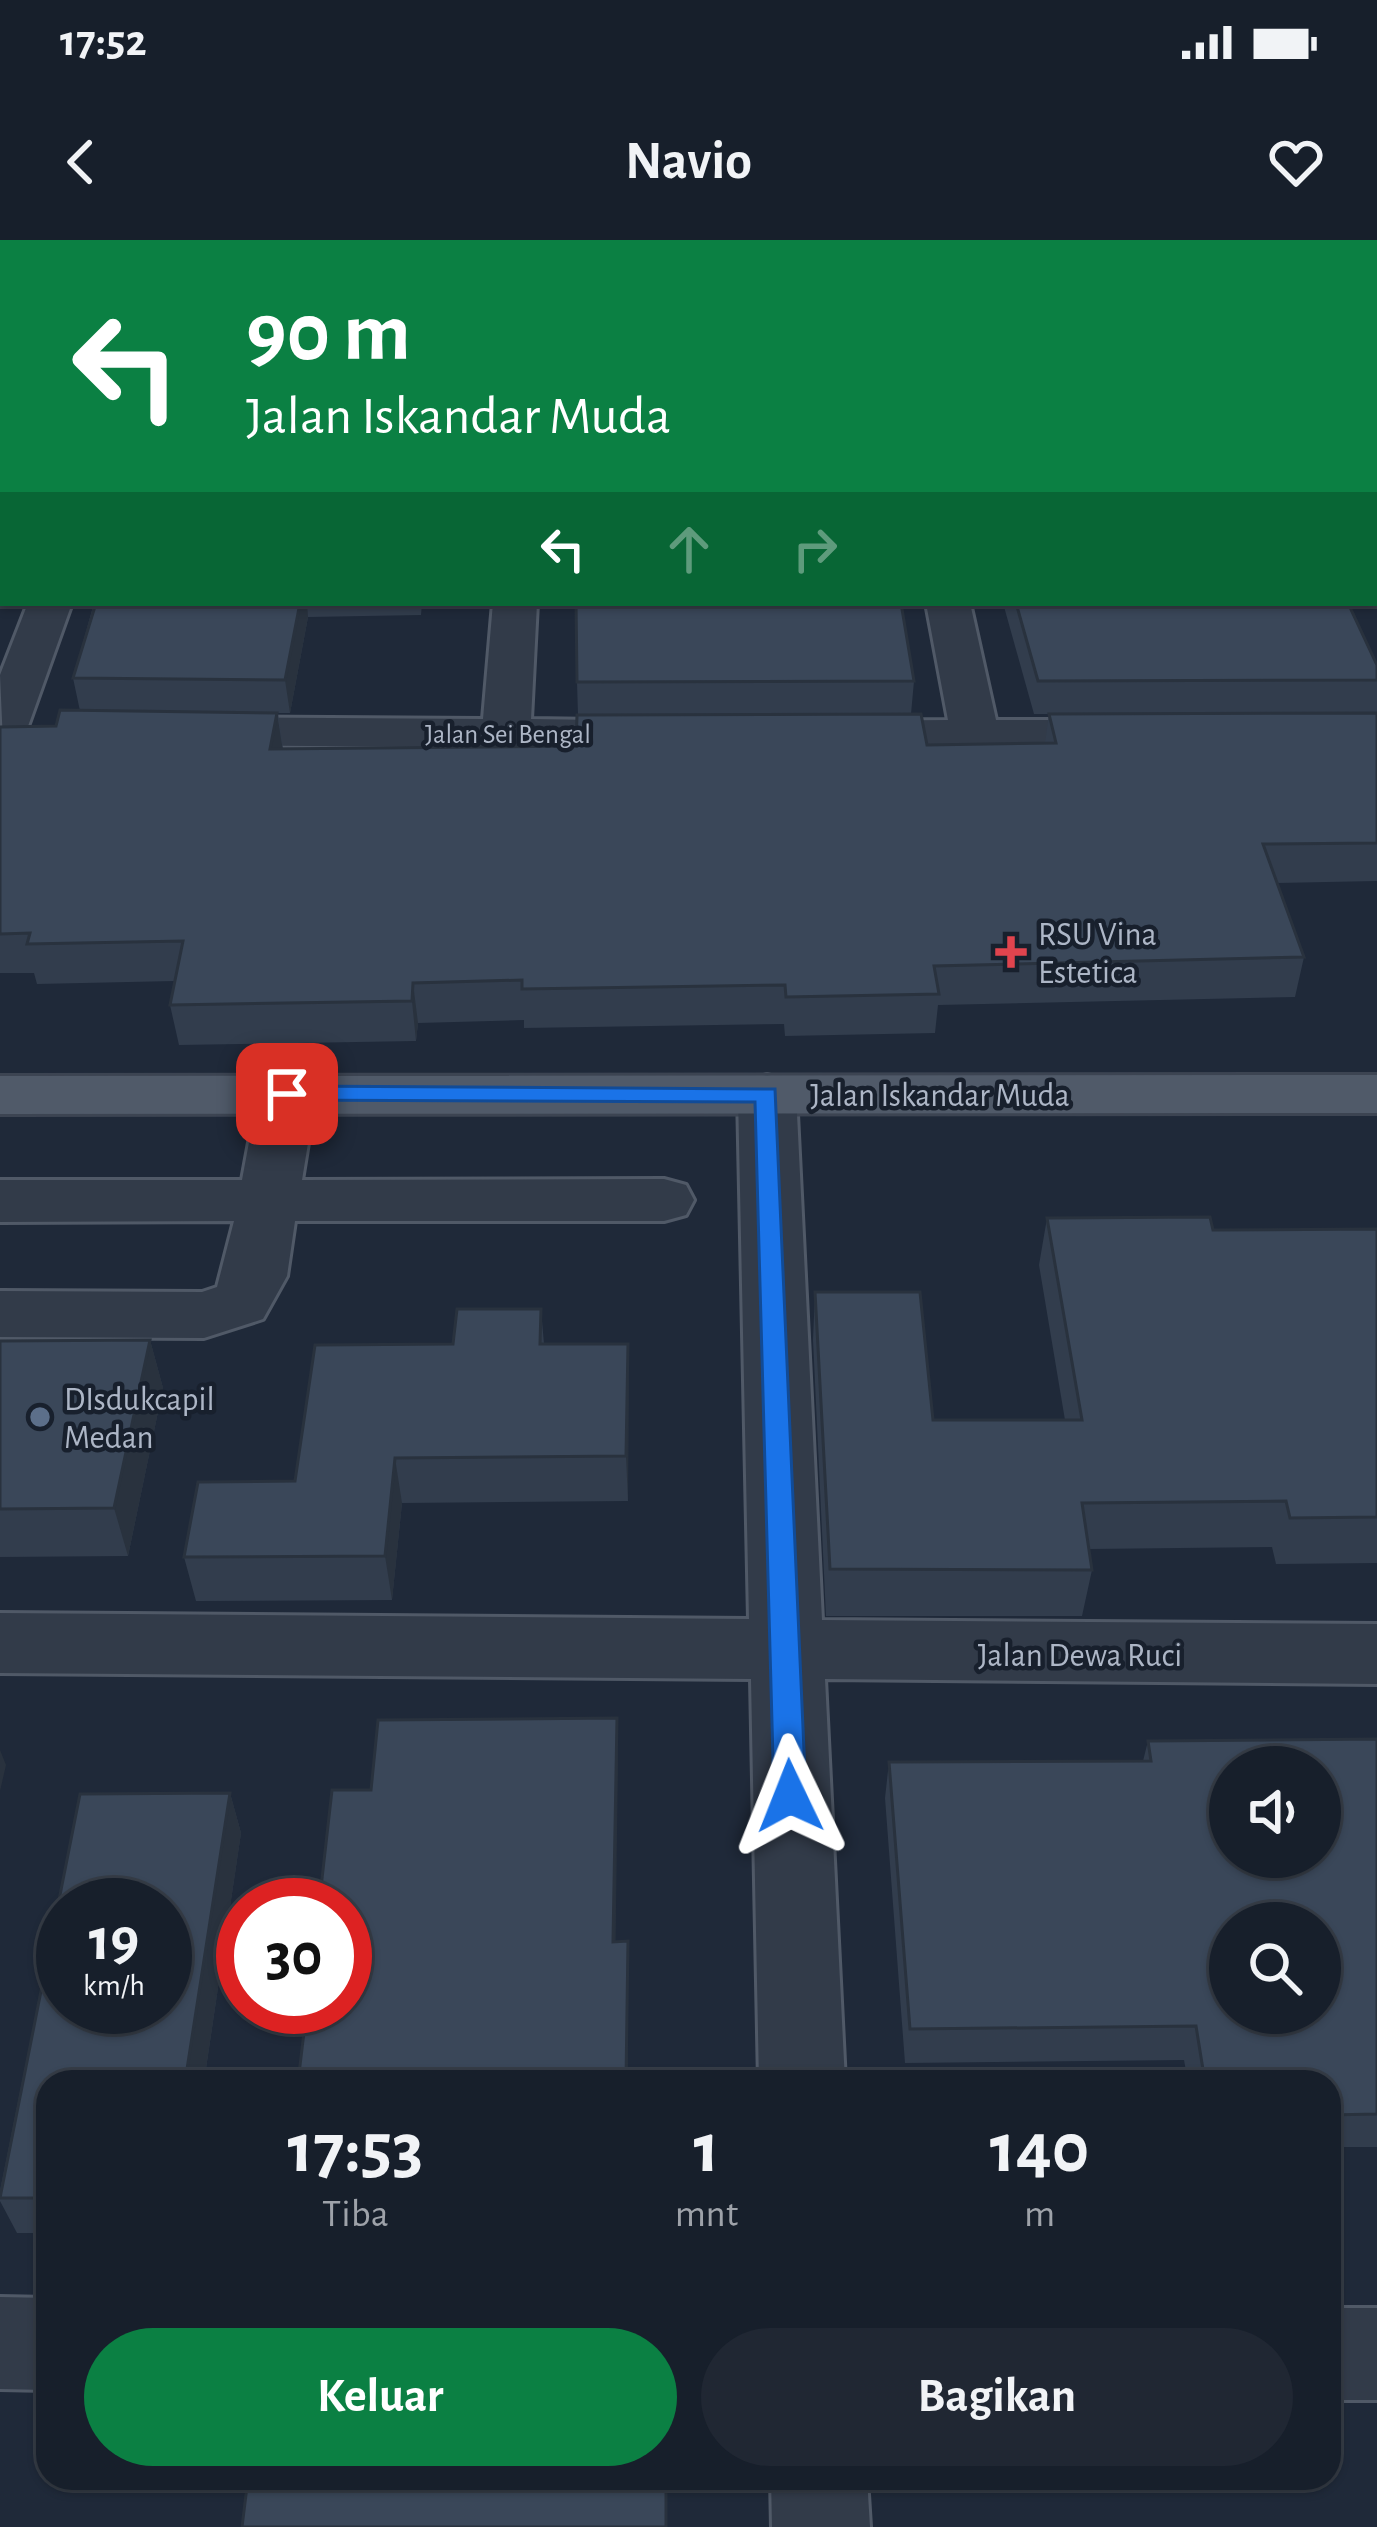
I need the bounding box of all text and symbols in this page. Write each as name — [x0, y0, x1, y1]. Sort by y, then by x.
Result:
text: 17:52 — [60, 19, 147, 64]
icon: back — [48, 129, 114, 195]
icon: heart — [1263, 129, 1329, 195]
text: Navio — [625, 135, 752, 189]
icon: left — [48, 288, 204, 444]
text: 90 m — [246, 292, 411, 376]
text: Jalan Iskandar Muda — [246, 390, 671, 444]
icon: left — [530, 516, 596, 582]
icon: ahead — [656, 516, 722, 582]
icon: right — [782, 516, 848, 582]
street label: Jalan Sei Bengal — [425, 721, 591, 748]
place label: RSU Vina Estetica — [1038, 919, 1157, 990]
marker: RSU Vina Estetica — [995, 936, 1027, 968]
pin — [236, 1043, 338, 1145]
icon: arrive — [254, 1061, 320, 1127]
street label: Jalan Iskandar Muda — [810, 1080, 1070, 1113]
place label: DIsdukcapil Medan — [64, 1384, 215, 1455]
marker: DIsdukcapil Medan — [27, 1404, 53, 1430]
street label: Jalan Dewa Ruci — [978, 1640, 1182, 1673]
position arrow — [727, 1733, 853, 1859]
map controls — [1209, 1746, 1341, 2034]
button: sound — [1209, 1746, 1341, 1878]
speed limit sign: 30 — [216, 1878, 372, 2034]
button: search — [1209, 1902, 1341, 2034]
text: 19 — [89, 1911, 139, 1971]
text: km/h — [83, 1971, 145, 2001]
text: 17:53 — [288, 2113, 423, 2185]
text: 1 — [694, 2113, 719, 2185]
text: 140 — [990, 2113, 1089, 2185]
text: Tiba — [322, 2195, 389, 2234]
text: mnt — [675, 2195, 738, 2234]
text: m — [1024, 2195, 1055, 2234]
button: Keluar — [84, 2328, 677, 2466]
button: Bagikan — [701, 2328, 1293, 2466]

